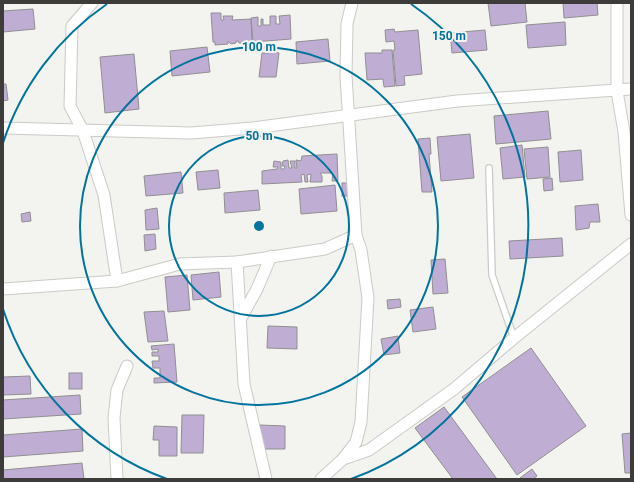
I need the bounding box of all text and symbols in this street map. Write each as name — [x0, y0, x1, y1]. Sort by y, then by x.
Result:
text: 150 m — [432, 29, 466, 43]
text: 100 m — [242, 40, 276, 54]
text: 50 m — [245, 129, 273, 143]
centre of rings — [252, 219, 266, 233]

